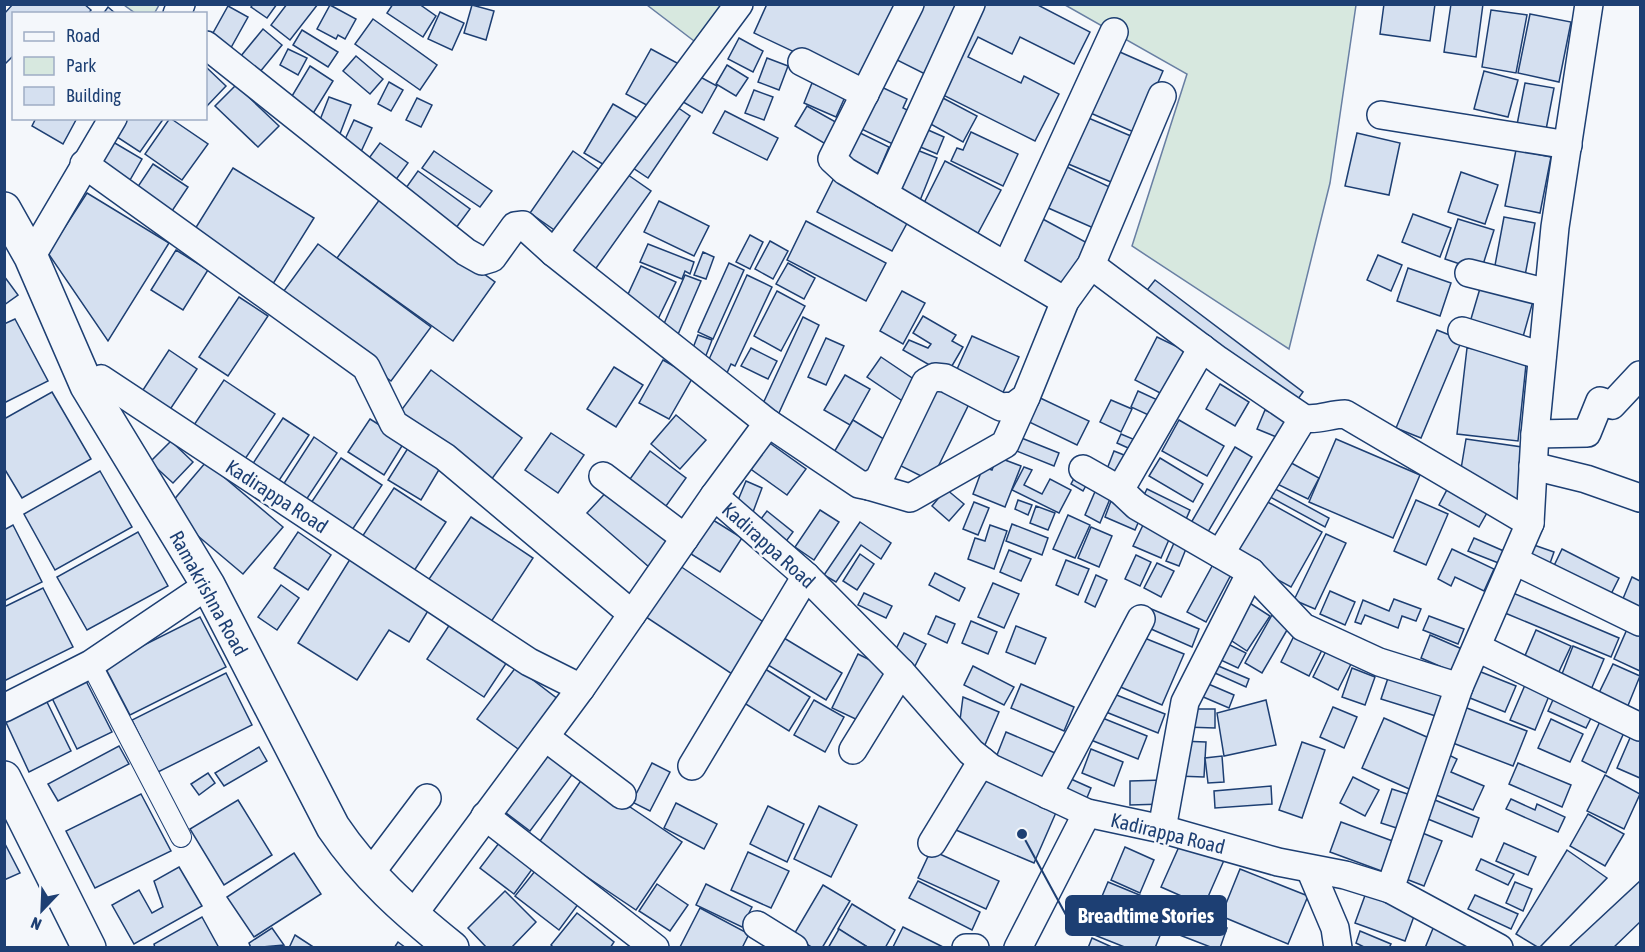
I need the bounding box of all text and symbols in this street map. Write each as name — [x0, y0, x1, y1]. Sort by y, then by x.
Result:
legend — [12, 12, 207, 120]
text: Road — [66, 25, 100, 46]
text: Park — [66, 55, 96, 76]
text: Building — [66, 85, 121, 106]
street label: Kadirappa Road — [222, 455, 332, 537]
street label: Kadirappa Road — [718, 497, 820, 593]
street label: Ramakrishna Road — [165, 527, 253, 659]
street label: Kadirappa Road — [1109, 808, 1227, 858]
north arrow — [12, 880, 72, 940]
callout: Breadtime Stories — [1066, 896, 1226, 935]
text: Breadtime Stories — [1078, 903, 1215, 927]
text: N — [28, 914, 44, 934]

